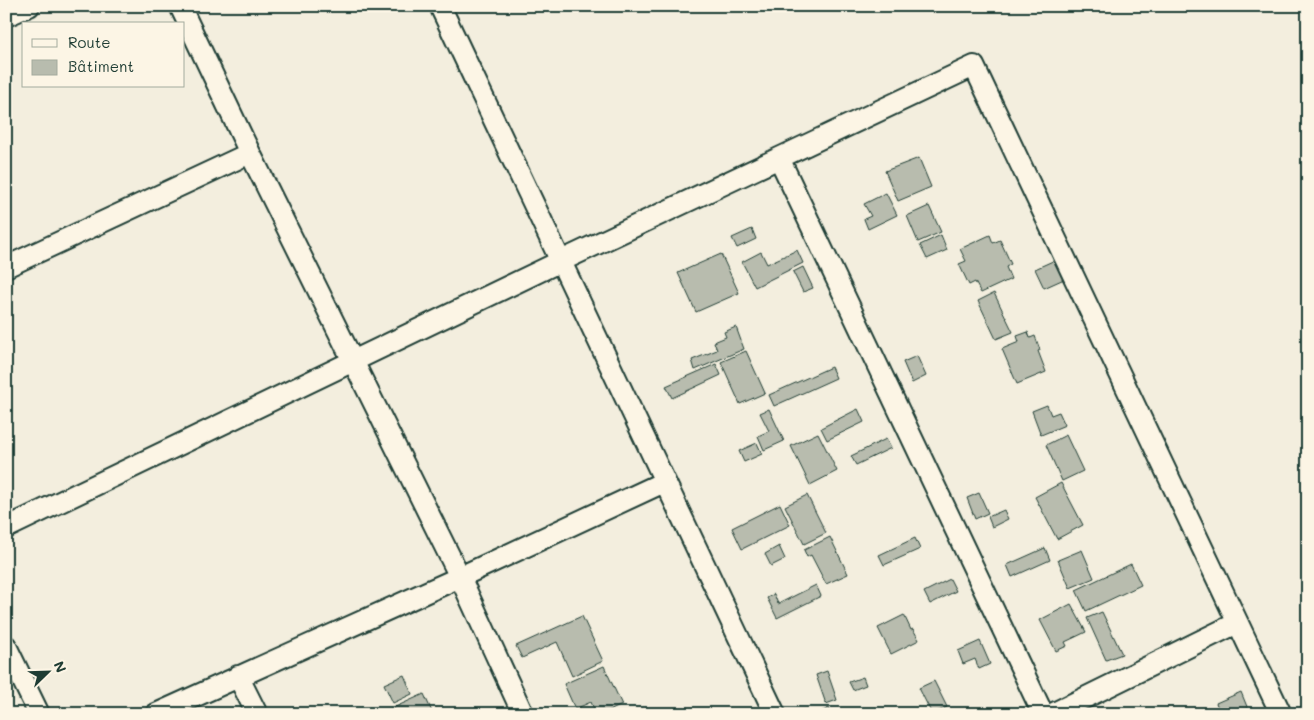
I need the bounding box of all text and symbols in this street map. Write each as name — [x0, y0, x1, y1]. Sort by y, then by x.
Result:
legend — [22, 22, 185, 88]
text: Route — [68, 32, 111, 52]
text: Bâtiment — [68, 56, 134, 76]
north arrow — [22, 648, 72, 698]
text: N — [50, 658, 71, 675]

